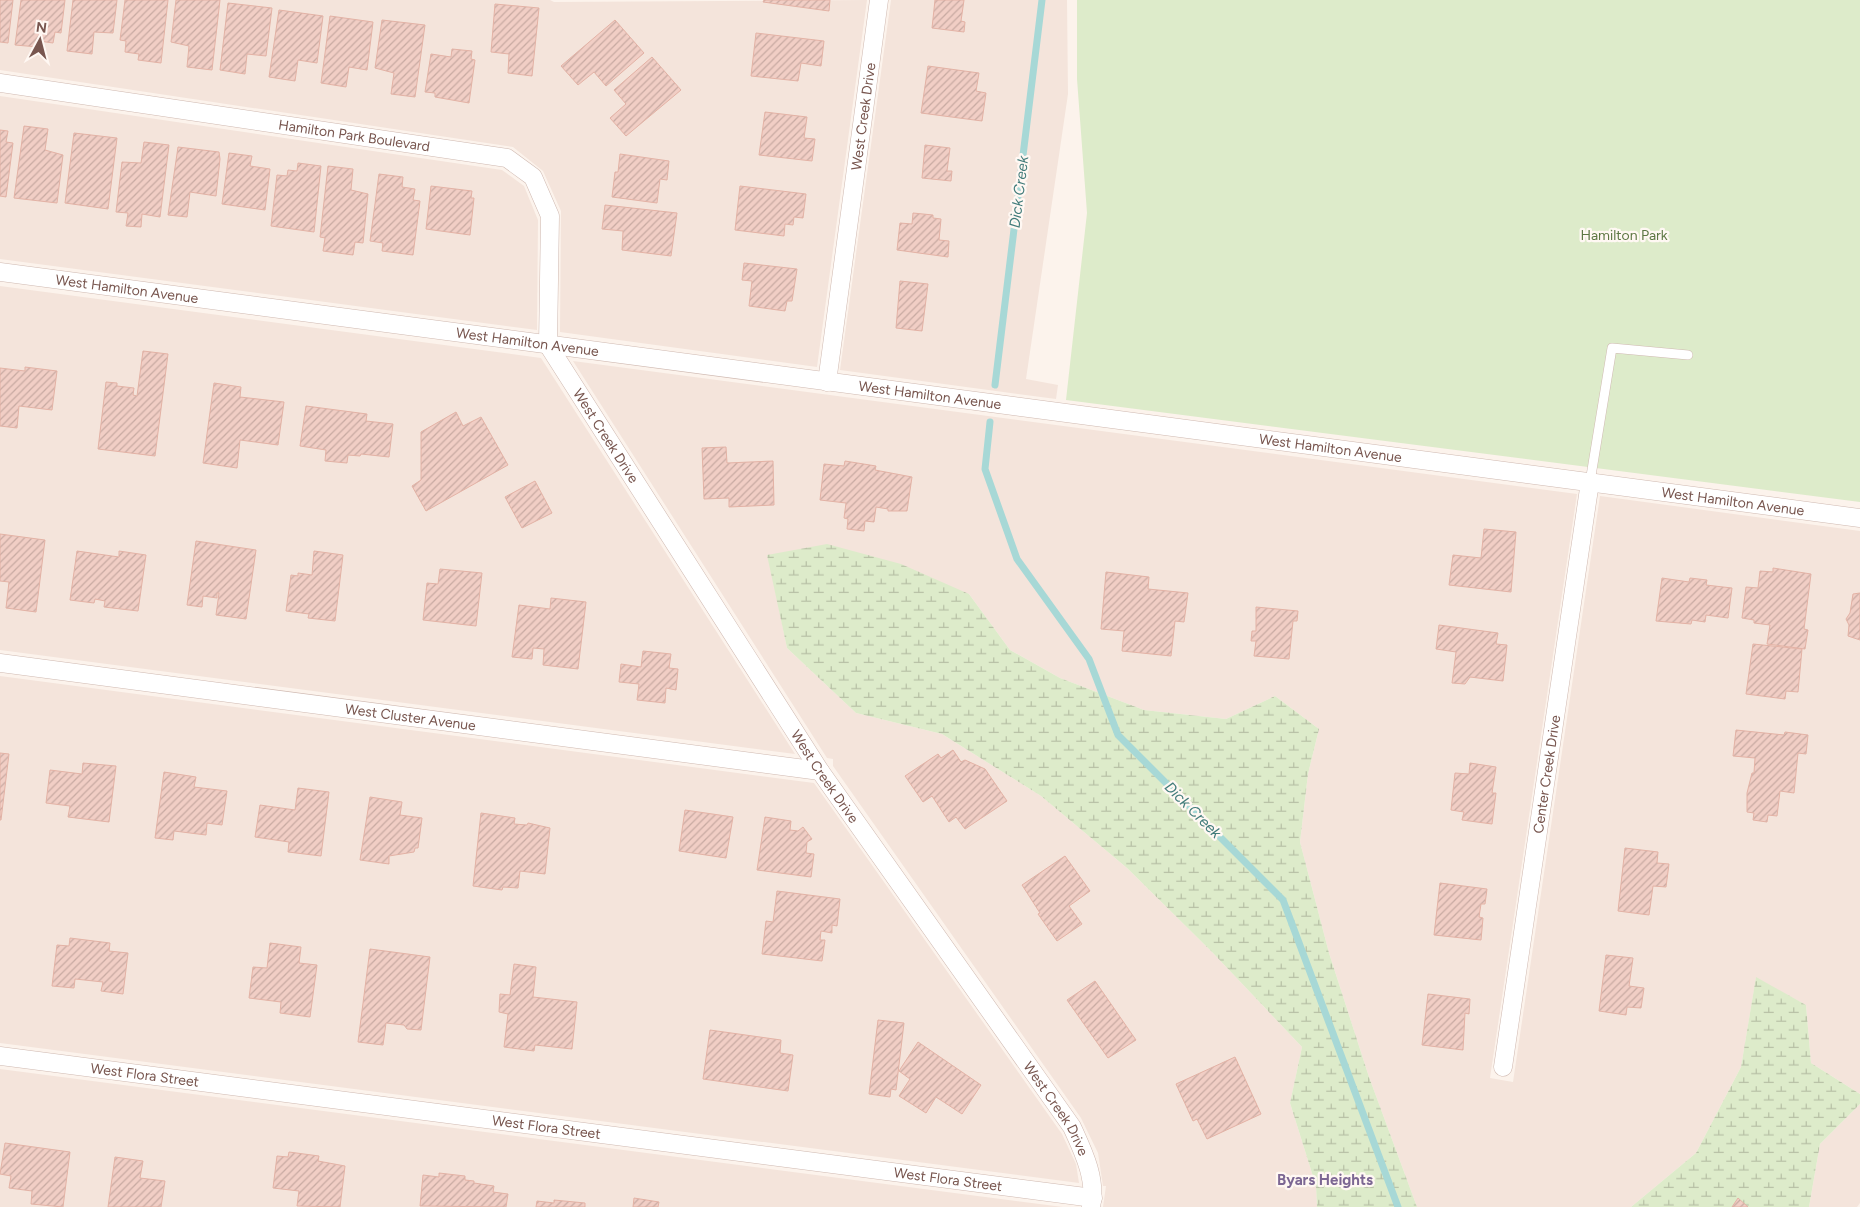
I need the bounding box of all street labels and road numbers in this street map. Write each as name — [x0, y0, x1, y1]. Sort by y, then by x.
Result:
street label: West Creek Drive — [848, 61, 879, 171]
street label: Hamilton Park Boulevard — [277, 116, 431, 155]
street label: West Hamilton Avenue — [54, 271, 200, 307]
street label: West Hamilton Avenue — [455, 324, 600, 360]
street label: West Hamilton Avenue — [857, 378, 1003, 413]
street label: West Creek Drive — [569, 386, 642, 487]
street label: West Hamilton Avenue — [1258, 431, 1403, 466]
street label: West Hamilton Avenue — [1660, 484, 1806, 520]
street label: West Cluster Avenue — [344, 701, 477, 735]
street label: Center Creek Drive — [1530, 714, 1564, 835]
street label: West Creek Drive — [787, 727, 862, 827]
street label: West Creek Drive — [1019, 1059, 1092, 1159]
street label: West Flora Street — [89, 1060, 200, 1091]
street label: West Flora Street — [491, 1112, 602, 1143]
street label: West Flora Street — [893, 1164, 1003, 1195]

